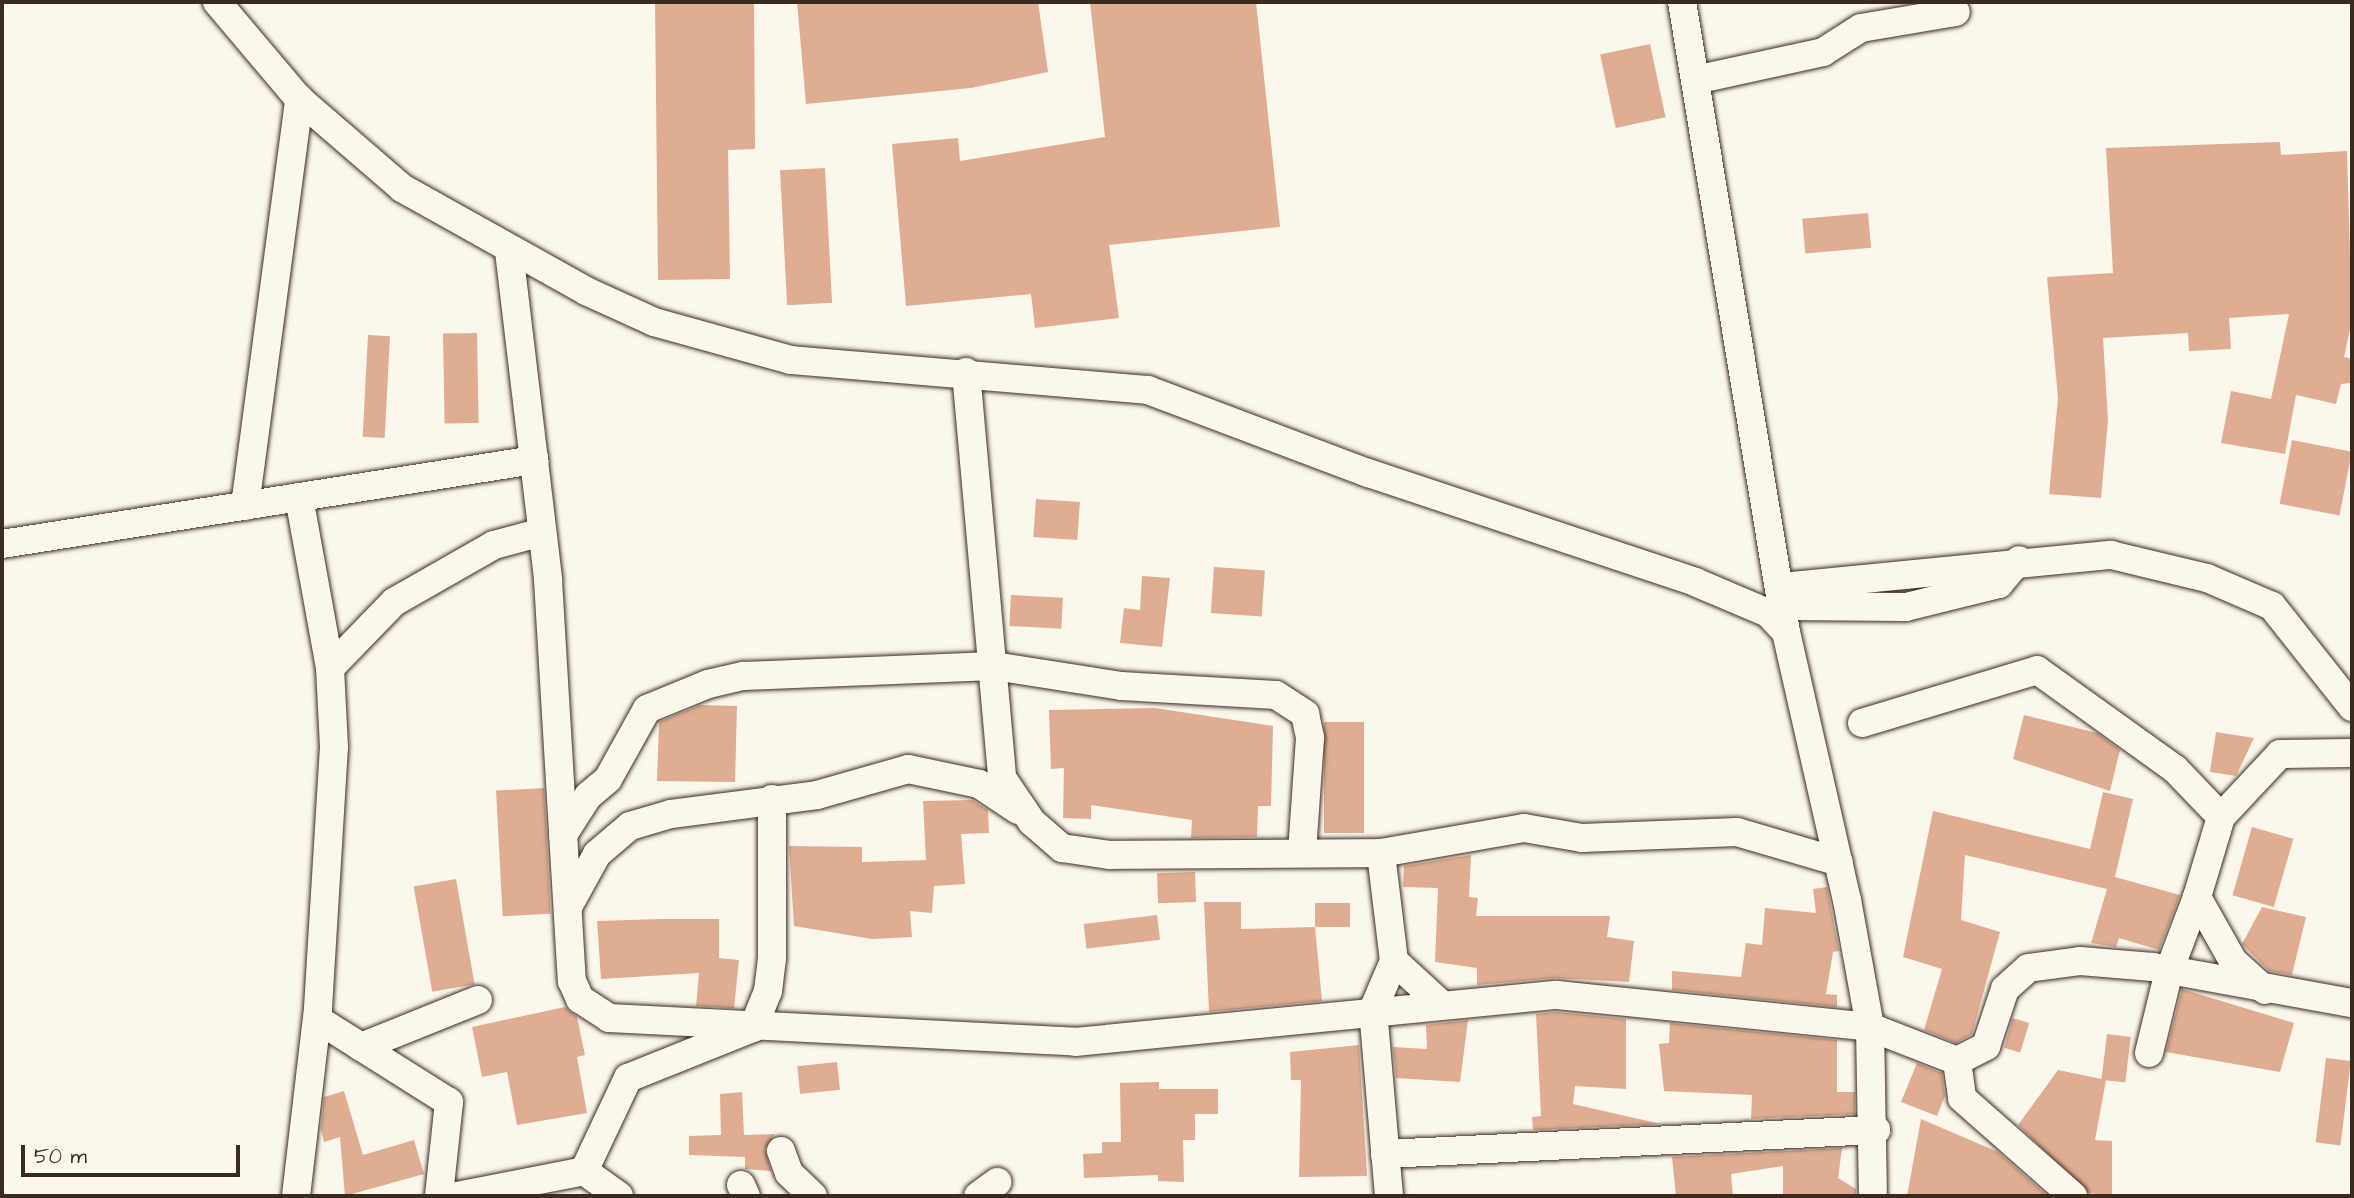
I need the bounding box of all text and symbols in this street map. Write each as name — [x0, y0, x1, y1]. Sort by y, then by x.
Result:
scale bar — [24, 1132, 243, 1176]
text: 50 m — [34, 1142, 87, 1171]

